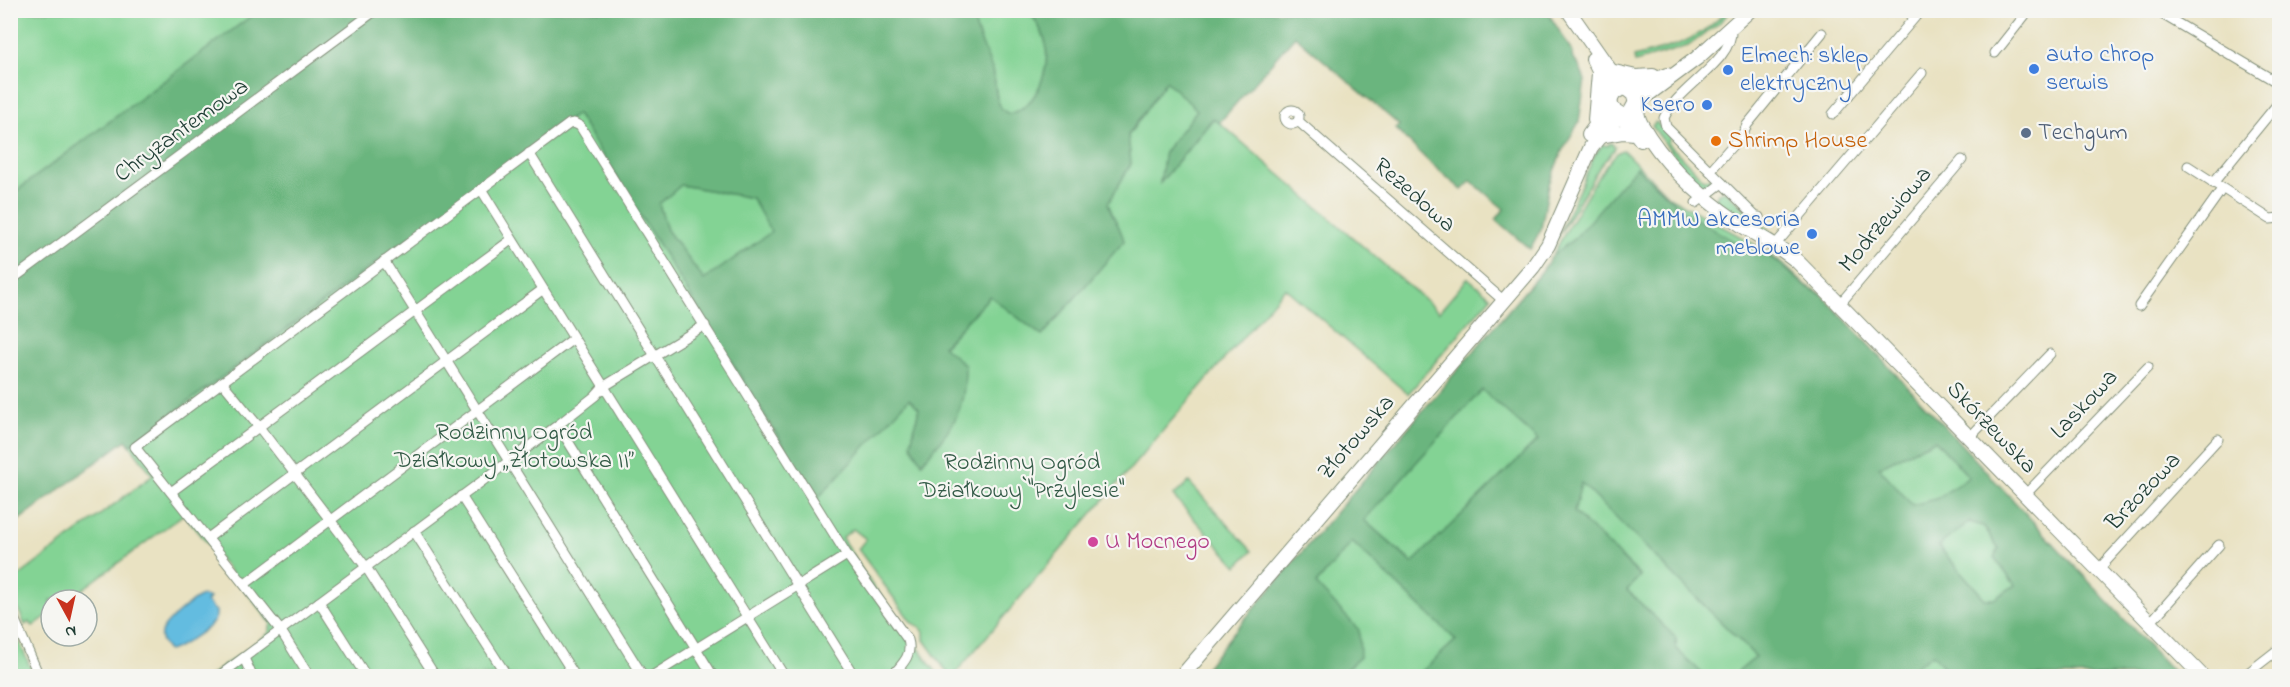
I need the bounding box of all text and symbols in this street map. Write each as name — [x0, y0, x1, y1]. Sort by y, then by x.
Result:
place label: auto chrop serwis — [2046, 38, 2154, 101]
place label: Elmech: sklep elektryczny — [1740, 39, 1869, 103]
marker: auto chrop serwis — [2027, 62, 2041, 76]
marker: Elmech: sklep elektryczny — [1721, 63, 1735, 77]
street label: Chryzantemowa — [107, 70, 257, 193]
place label: Ksero — [1640, 88, 1695, 123]
marker: Ksero — [1700, 98, 1714, 112]
place label: Techgum — [2038, 116, 2128, 151]
place label: Shrimp House — [1728, 124, 1868, 159]
marker: Techgum — [2019, 126, 2033, 140]
marker: Shrimp House — [1709, 134, 1723, 148]
street label: Rezedowa — [1365, 150, 1463, 242]
street label: Modrzewiowa — [1831, 159, 1941, 281]
place label: AMMW akcesoria meblowe — [1637, 203, 1800, 266]
marker: AMMW akcesoria meblowe — [1805, 227, 1819, 241]
street label: Laskowa — [2043, 362, 2127, 448]
street label: Skórzewska — [1937, 373, 2045, 483]
street label: Złotowska — [1310, 387, 1404, 489]
park label: Rodzinny Ogród Działkowy „Złotowska II” — [393, 416, 634, 480]
street label: Brzozowa — [2097, 444, 2190, 540]
park label: Rodzinny Ogród Działkowy "Przylesie" — [918, 446, 1125, 510]
place label: U Mocnego — [1105, 525, 1210, 560]
marker: U Mocnego — [1086, 535, 1100, 549]
north arrow — [39, 588, 99, 648]
text: N — [64, 618, 78, 644]

